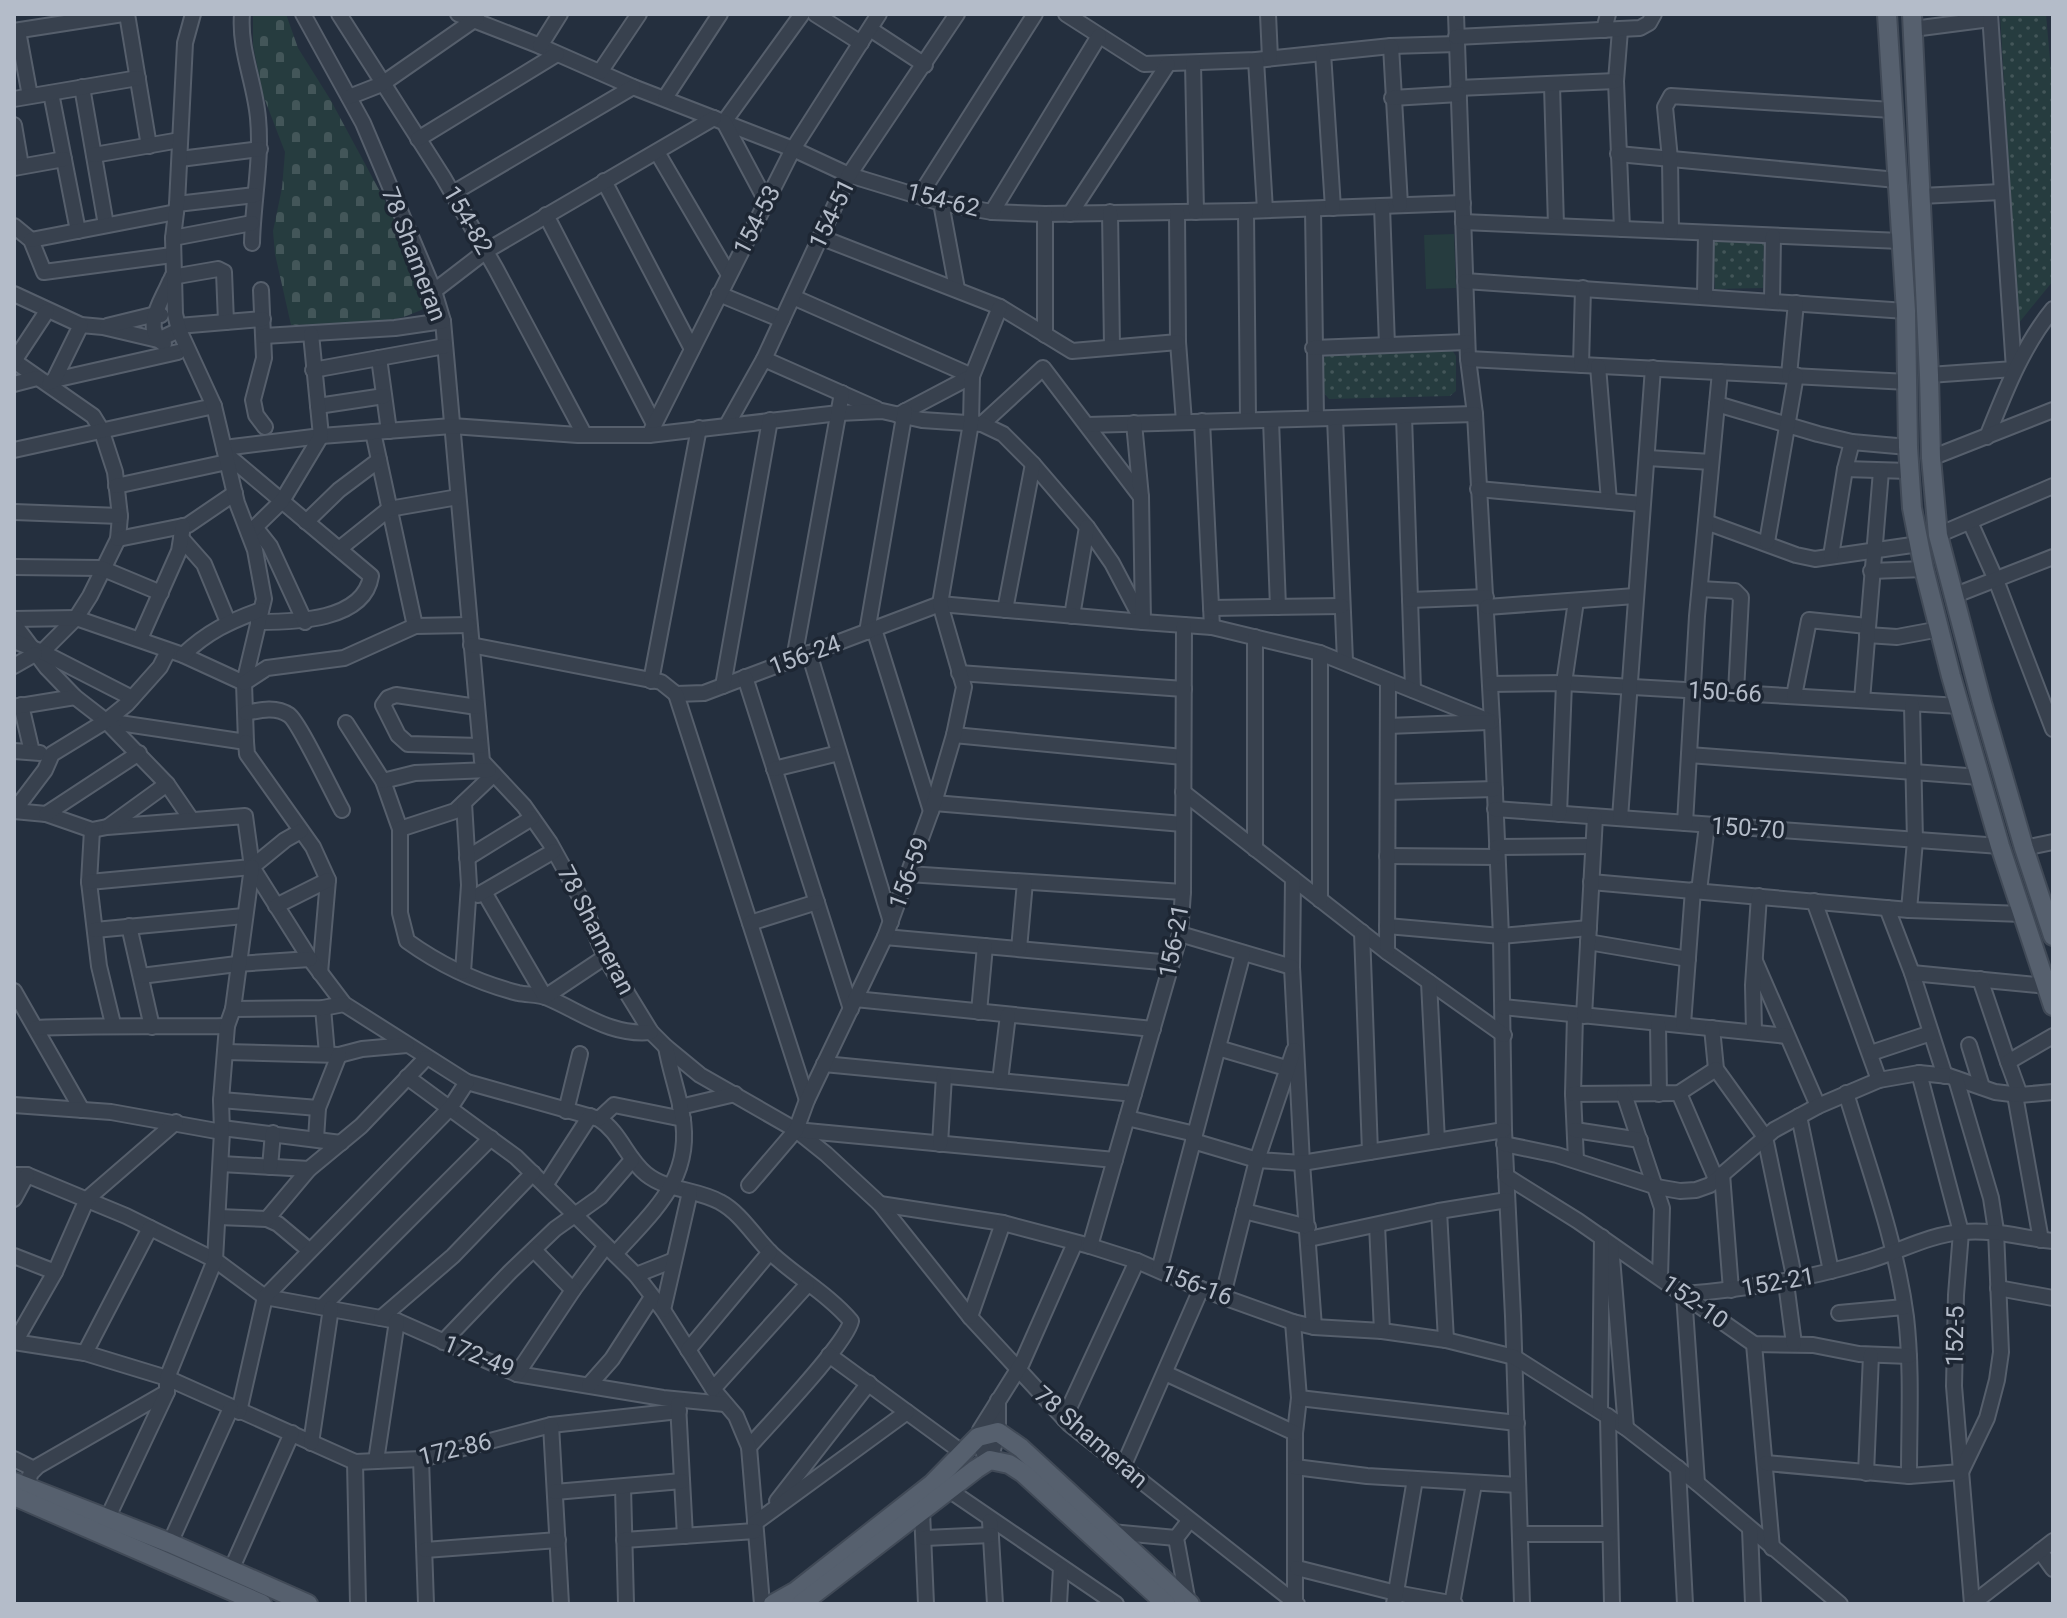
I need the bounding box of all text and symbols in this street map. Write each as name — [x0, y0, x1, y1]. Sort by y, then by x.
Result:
street label: 154-51 — [803, 175, 861, 253]
street label: 154-62 — [904, 177, 982, 223]
street label: 154-82 — [437, 181, 499, 259]
street label: 154-53 — [728, 181, 786, 259]
street label: 78 Shameran — [376, 183, 452, 325]
street label: 156-24 — [765, 629, 845, 681]
street label: 150-66 — [1687, 676, 1763, 708]
street label: 150-70 — [1710, 811, 1786, 845]
street label: 156-59 — [883, 833, 935, 913]
street label: 78 Shameran — [551, 861, 641, 999]
street label: 156-21 — [1153, 902, 1195, 980]
street label: 156-16 — [1157, 1259, 1237, 1311]
street label: 152-21 — [1739, 1262, 1817, 1302]
street label: 152-10 — [1657, 1269, 1733, 1335]
street label: 152-5 — [1940, 1305, 1970, 1367]
street label: 172-49 — [439, 1329, 519, 1383]
street label: 78 Shameran — [1029, 1380, 1153, 1494]
street label: 172-86 — [416, 1427, 494, 1471]

